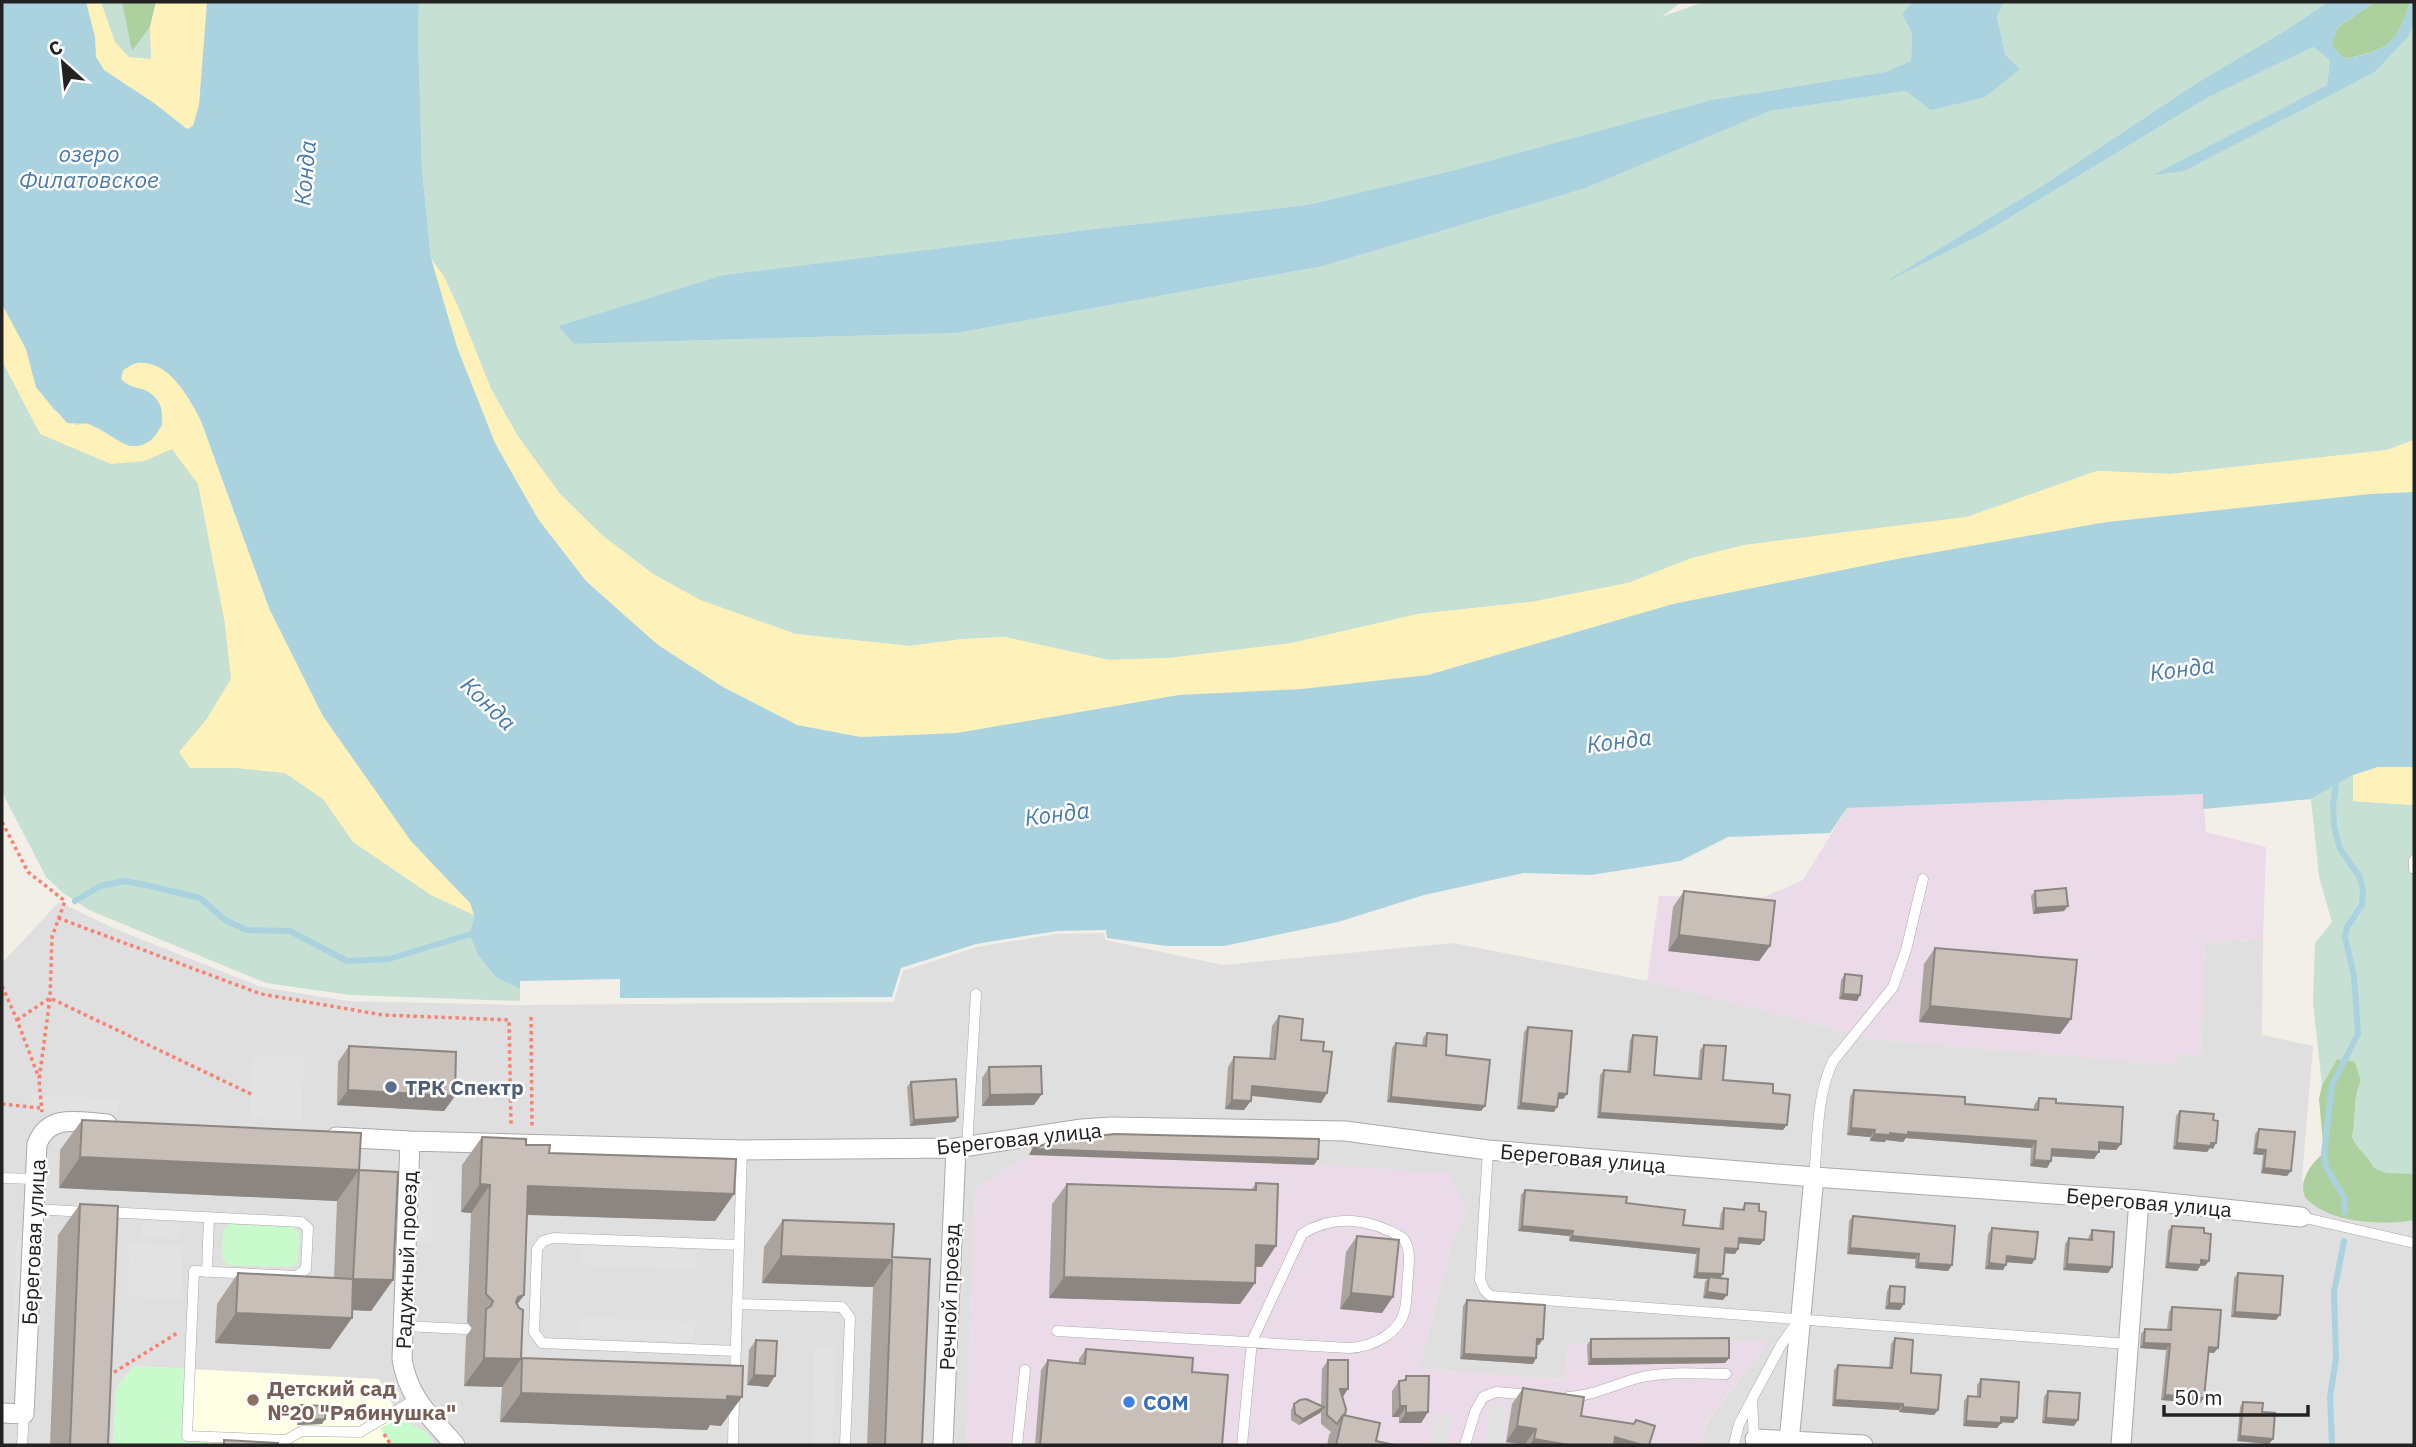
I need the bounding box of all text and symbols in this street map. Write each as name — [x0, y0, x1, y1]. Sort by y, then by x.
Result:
north arrow — [28, 28, 98, 98]
text: С — [44, 34, 66, 61]
water label: озеро Филатовское — [19, 138, 159, 194]
water label: Конда — [286, 139, 322, 207]
water label: Конда — [2148, 649, 2216, 687]
water label: Конда — [455, 669, 523, 737]
water label: Конда — [1585, 721, 1653, 759]
water label: Конда — [1023, 794, 1091, 832]
place label: ТРК Спектр — [405, 1073, 524, 1101]
marker: ТРК Спектр — [383, 1079, 399, 1095]
street label: Береговая улица — [935, 1115, 1103, 1161]
street label: Береговая улица — [1499, 1137, 1667, 1179]
street label: Береговая улица — [15, 1158, 51, 1326]
street label: Радужный проезд — [389, 1170, 423, 1350]
street label: Береговая улица — [2065, 1181, 2233, 1223]
street label: Речной проезд — [932, 1223, 966, 1371]
place label: Детский сад №20 "Рябинушка" — [267, 1374, 456, 1426]
scale bar — [2164, 1374, 2308, 1418]
text: 50 m — [2174, 1383, 2223, 1411]
place label: СОМ — [1143, 1388, 1189, 1416]
marker: Детский сад №20 "Рябинушка" — [245, 1392, 261, 1408]
marker: СОМ — [1121, 1394, 1137, 1410]

